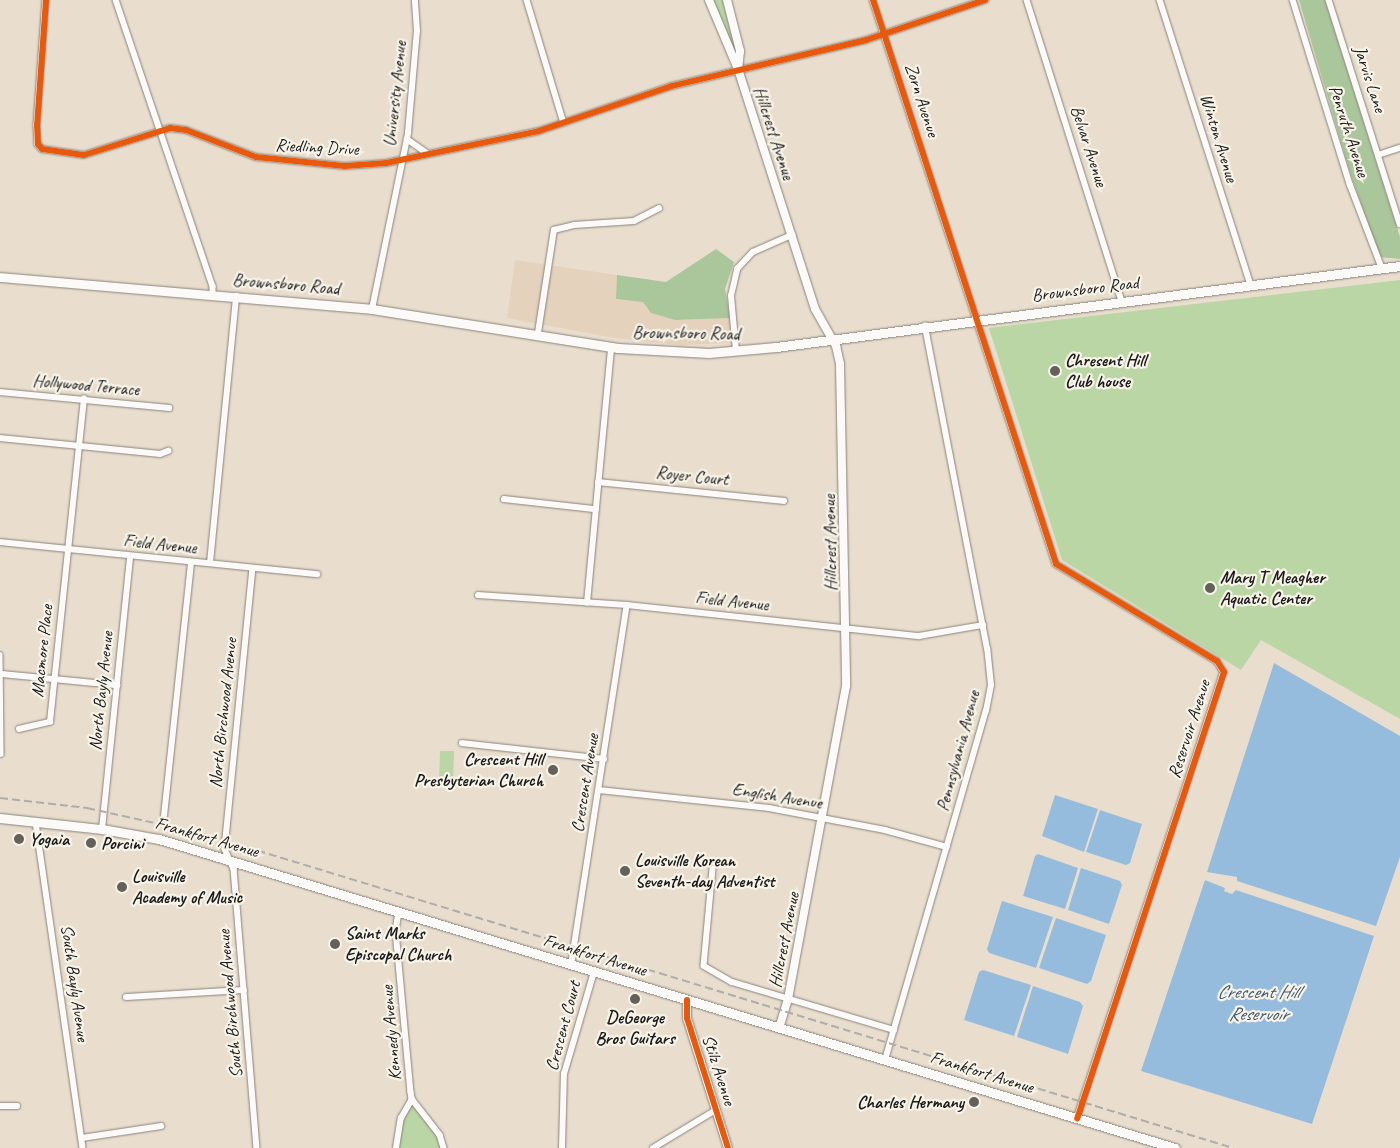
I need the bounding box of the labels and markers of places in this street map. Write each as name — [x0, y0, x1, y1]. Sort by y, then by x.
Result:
place label: Chresent Hill Club house — [1065, 350, 1146, 392]
marker: Chresent Hill Club house — [1049, 365, 1061, 377]
place label: Mary T Meagher Aquatic Center — [1220, 567, 1325, 610]
marker: Mary T Meagher Aquatic Center — [1204, 582, 1216, 594]
place label: Crescent Hill Presbyterian Church — [413, 749, 543, 792]
marker: Crescent Hill Presbyterian Church — [547, 764, 559, 776]
place label: Yogaia — [29, 828, 69, 850]
place label: Porcini — [101, 832, 144, 854]
marker: Yogaia — [13, 833, 25, 845]
marker: Porcini — [85, 837, 97, 849]
place label: Louisville Korean Seventh-day Adventist — [635, 850, 774, 892]
marker: Louisville Korean Seventh-day Adventist — [619, 865, 631, 877]
place label: Louisville Academy of Music — [132, 866, 242, 909]
marker: Louisville Academy of Music — [116, 881, 128, 893]
place label: Saint Marks Episcopal Church — [345, 923, 452, 966]
marker: Saint Marks Episcopal Church — [329, 938, 341, 950]
marker: DeGeorge Bros Guitars — [629, 993, 641, 1005]
place label: DeGeorge Bros Guitars — [596, 1007, 674, 1050]
place label: Charles Hermany — [857, 1091, 964, 1113]
marker: Charles Hermany — [968, 1096, 980, 1108]

